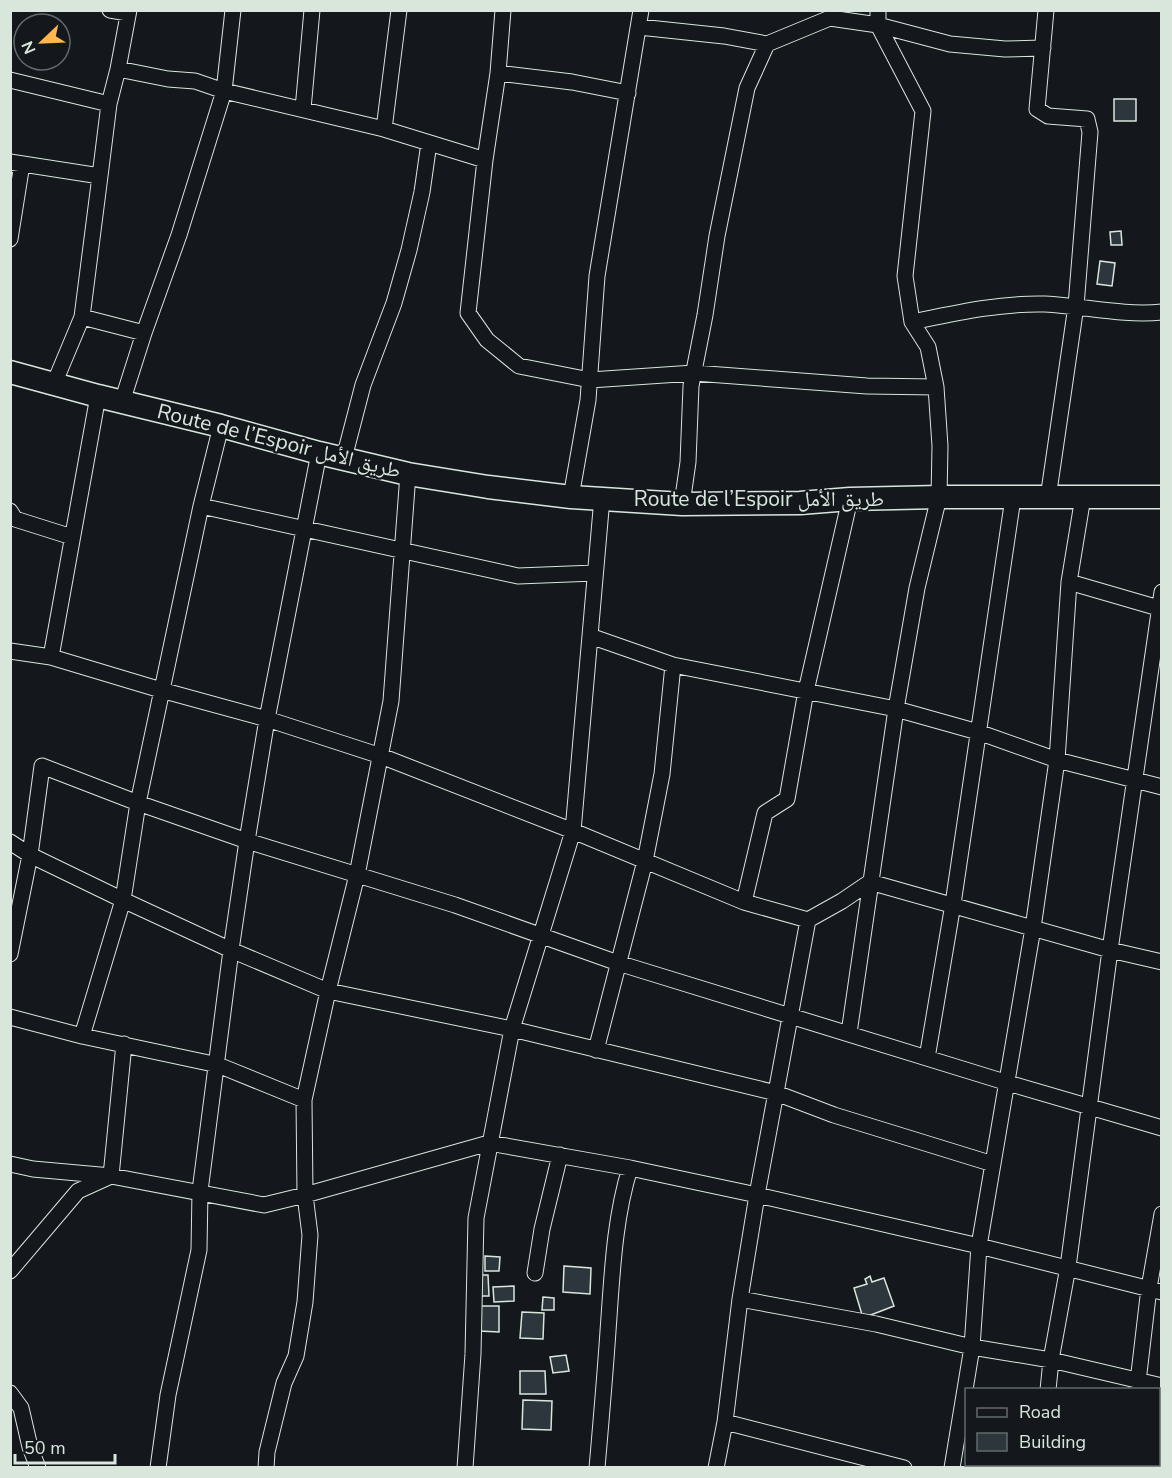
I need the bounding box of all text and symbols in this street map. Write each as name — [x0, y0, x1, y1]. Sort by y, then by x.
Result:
north arrow — [12, 12, 72, 72]
text: N — [17, 38, 42, 57]
street label: Route de l’Espoir طريق الأمل — [154, 397, 404, 485]
street label: Route de l’Espoir طريق الأمل — [634, 485, 884, 513]
legend — [965, 1388, 1160, 1466]
text: Road — [1019, 1400, 1061, 1424]
scale bar — [15, 1427, 116, 1465]
text: Building — [1019, 1430, 1086, 1454]
text: 50 m — [24, 1436, 66, 1460]

